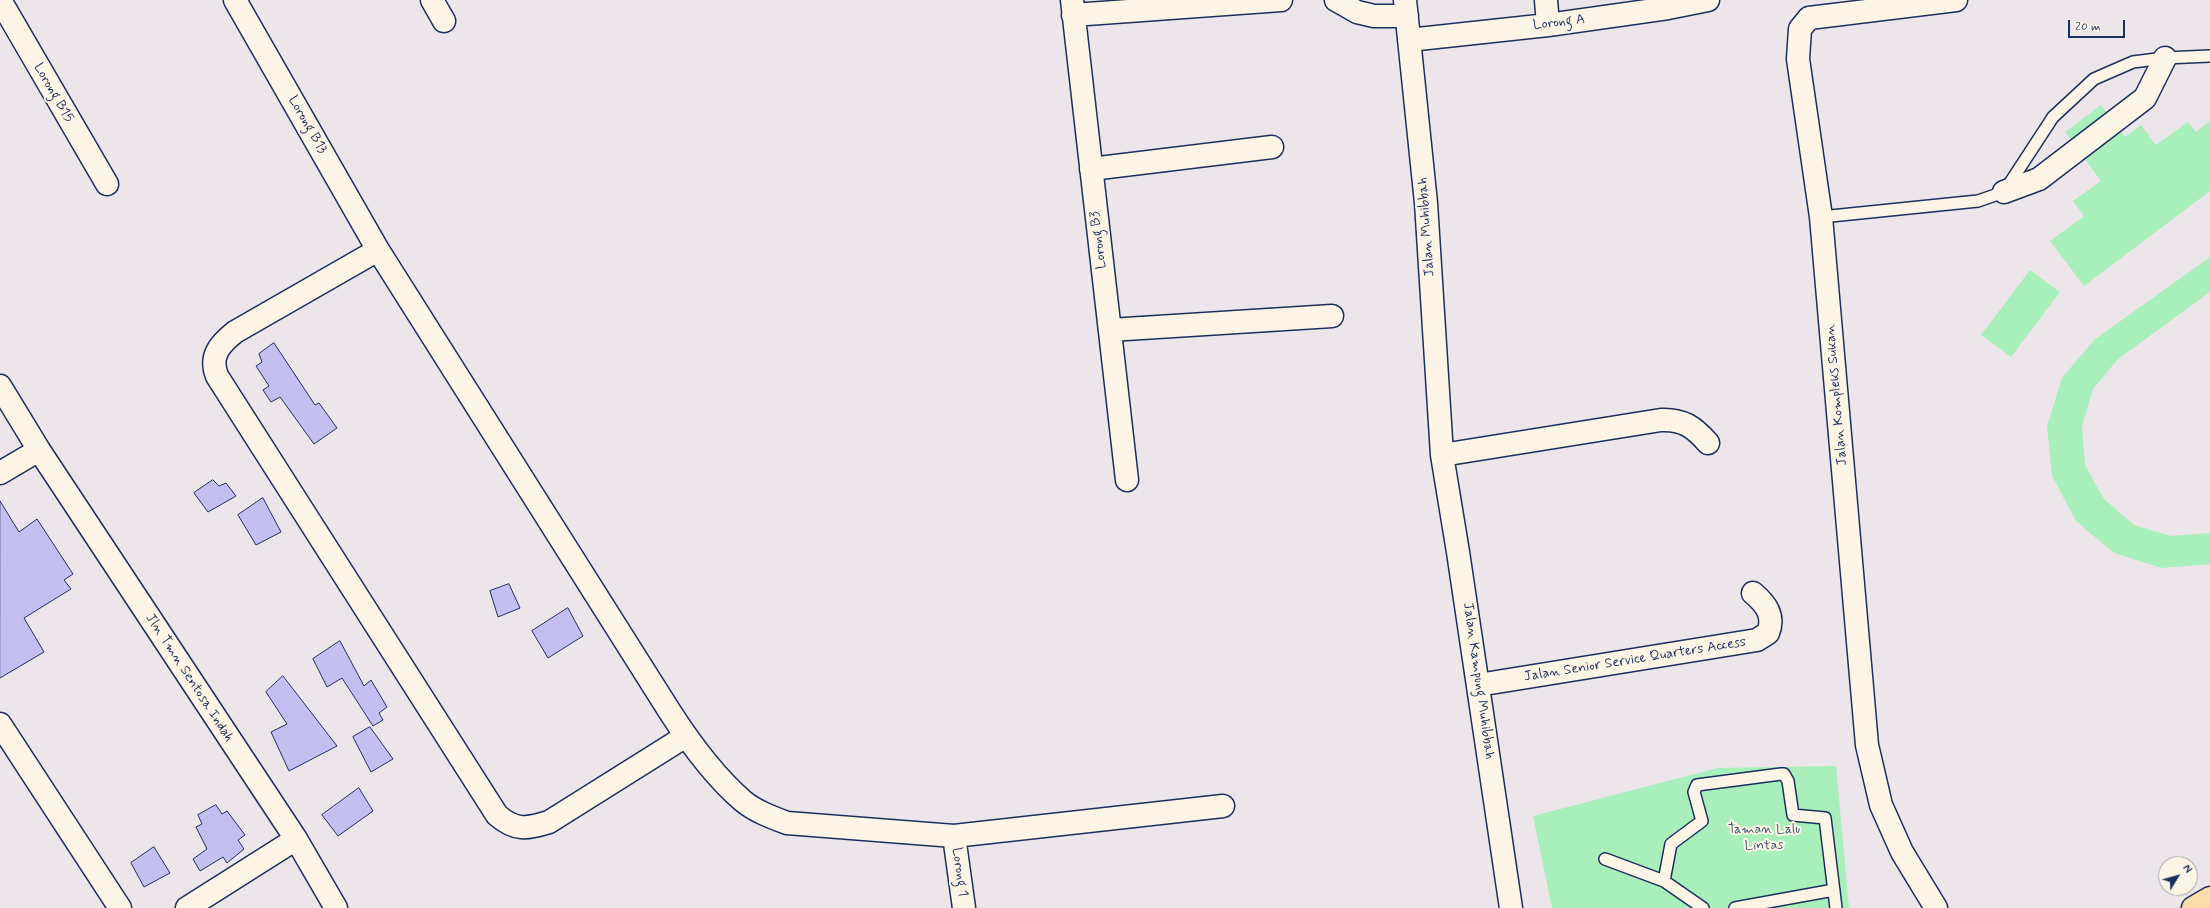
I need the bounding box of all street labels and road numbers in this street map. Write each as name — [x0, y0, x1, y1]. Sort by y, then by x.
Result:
street label: Lorong A — [1532, 11, 1586, 35]
street label: Lorong B15 — [29, 60, 77, 126]
street label: Lorong B13 — [284, 93, 330, 157]
street label: Jalan Muhibbah — [1415, 177, 1439, 277]
street label: Lorong B3 — [1087, 210, 1111, 270]
street label: Jalan Kompleks Sukan — [1822, 324, 1852, 466]
street label: Jalan Kampung Muhibbah — [1459, 601, 1497, 761]
street label: Jln Tmn Sentosa Indah — [141, 611, 237, 745]
street label: Jalan Senior Service Quarters Access — [1523, 634, 1747, 686]
street label: Lorong 1 — [947, 846, 971, 898]

